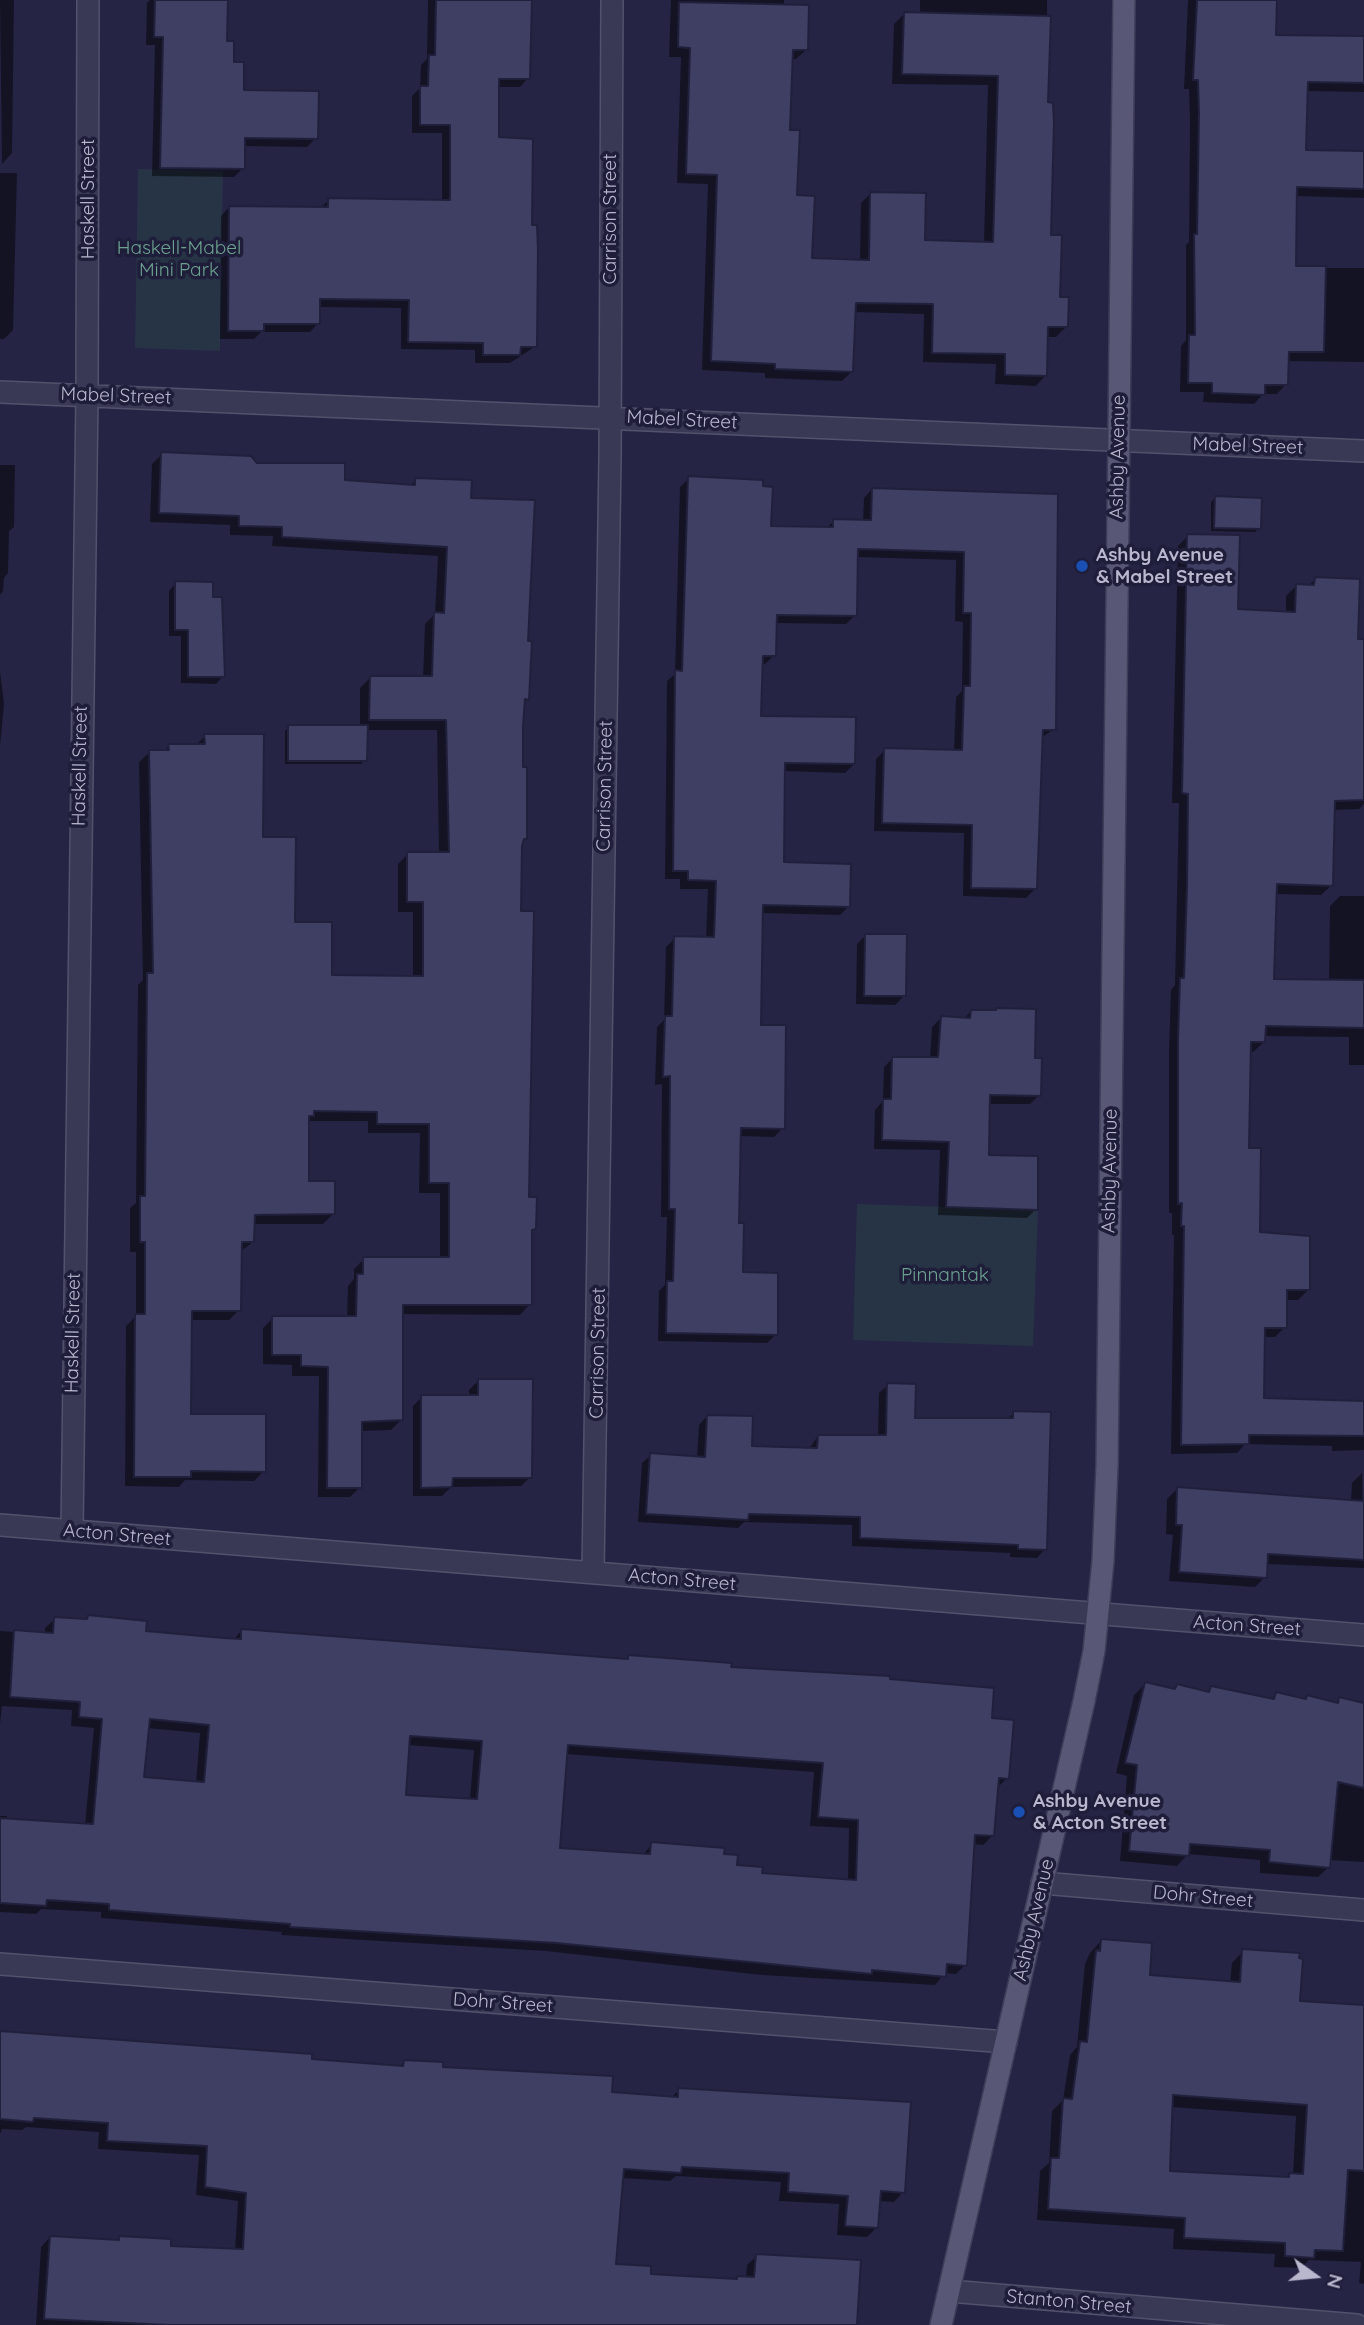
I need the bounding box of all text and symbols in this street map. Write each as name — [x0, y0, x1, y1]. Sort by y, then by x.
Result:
street label: Haskell Street — [77, 139, 99, 259]
street label: Carrison Street — [599, 153, 621, 285]
park label: Haskell-Mabel Mini Park — [117, 237, 241, 281]
street label: Mabel Street — [60, 383, 172, 409]
street label: Ashby Avenue — [1106, 395, 1130, 519]
street label: Mabel Street — [626, 406, 738, 434]
street label: Mabel Street — [1192, 433, 1304, 459]
place label: Ashby Avenue & Mabel Street — [1096, 544, 1233, 588]
marker: Ashby Avenue & Mabel Street — [1074, 558, 1090, 574]
street label: Haskell Street — [68, 706, 92, 826]
street label: Carrison Street — [592, 720, 618, 852]
street label: Ashby Avenue — [1098, 1109, 1122, 1233]
park label: Pinnantak — [901, 1264, 989, 1286]
street label: Haskell Street — [61, 1273, 85, 1393]
street label: Carrison Street — [585, 1287, 611, 1419]
street label: Acton Street — [62, 1519, 172, 1551]
street label: Acton Street — [627, 1564, 737, 1596]
street label: Acton Street — [1192, 1611, 1302, 1641]
place label: Ashby Avenue & Acton Street — [1033, 1790, 1167, 1834]
marker: Ashby Avenue & Acton Street — [1011, 1804, 1027, 1820]
street label: Ashby Avenue — [1009, 1857, 1059, 1983]
street label: Dohr Street — [1152, 1881, 1254, 1913]
street label: Dohr Street — [452, 1988, 554, 2018]
north arrow — [1280, 2241, 1350, 2311]
text: N — [1322, 2272, 1349, 2291]
street label: Stanton Street — [1005, 2285, 1133, 2319]

